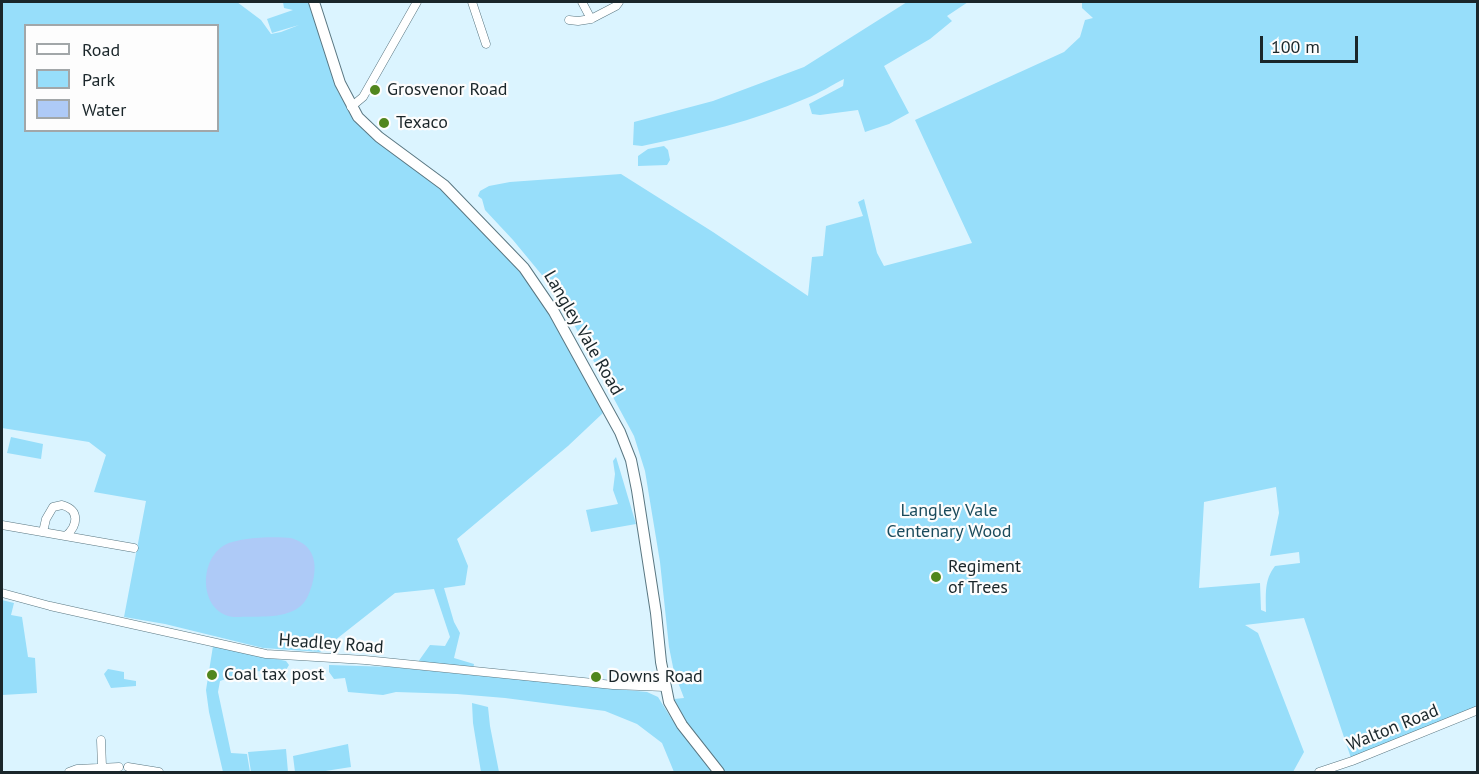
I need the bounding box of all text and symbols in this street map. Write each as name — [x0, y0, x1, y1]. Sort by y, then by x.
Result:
legend — [24, 24, 219, 132]
scale bar — [1263, 24, 1360, 62]
text: 100 m — [1271, 35, 1320, 58]
text: Road — [82, 38, 120, 61]
text: Park — [82, 68, 115, 91]
place label: Grosvenor Road — [387, 79, 508, 101]
marker: Grosvenor Road — [368, 83, 382, 97]
text: Water — [82, 98, 126, 121]
place label: Texaco — [396, 112, 448, 134]
marker: Texaco — [377, 116, 391, 130]
street label: Langley Vale Road — [539, 267, 627, 399]
park label: Langley Vale Centenary Wood — [887, 500, 1011, 542]
place label: Regiment of Trees — [948, 556, 1021, 598]
marker: Regiment of Trees — [929, 570, 943, 584]
street label: Headley Road — [278, 630, 384, 658]
place label: Coal tax post — [224, 664, 324, 686]
place label: Downs Road — [608, 666, 703, 688]
marker: Coal tax post — [205, 668, 219, 682]
marker: Downs Road — [589, 670, 603, 684]
street label: Walton Road — [1344, 700, 1442, 756]

